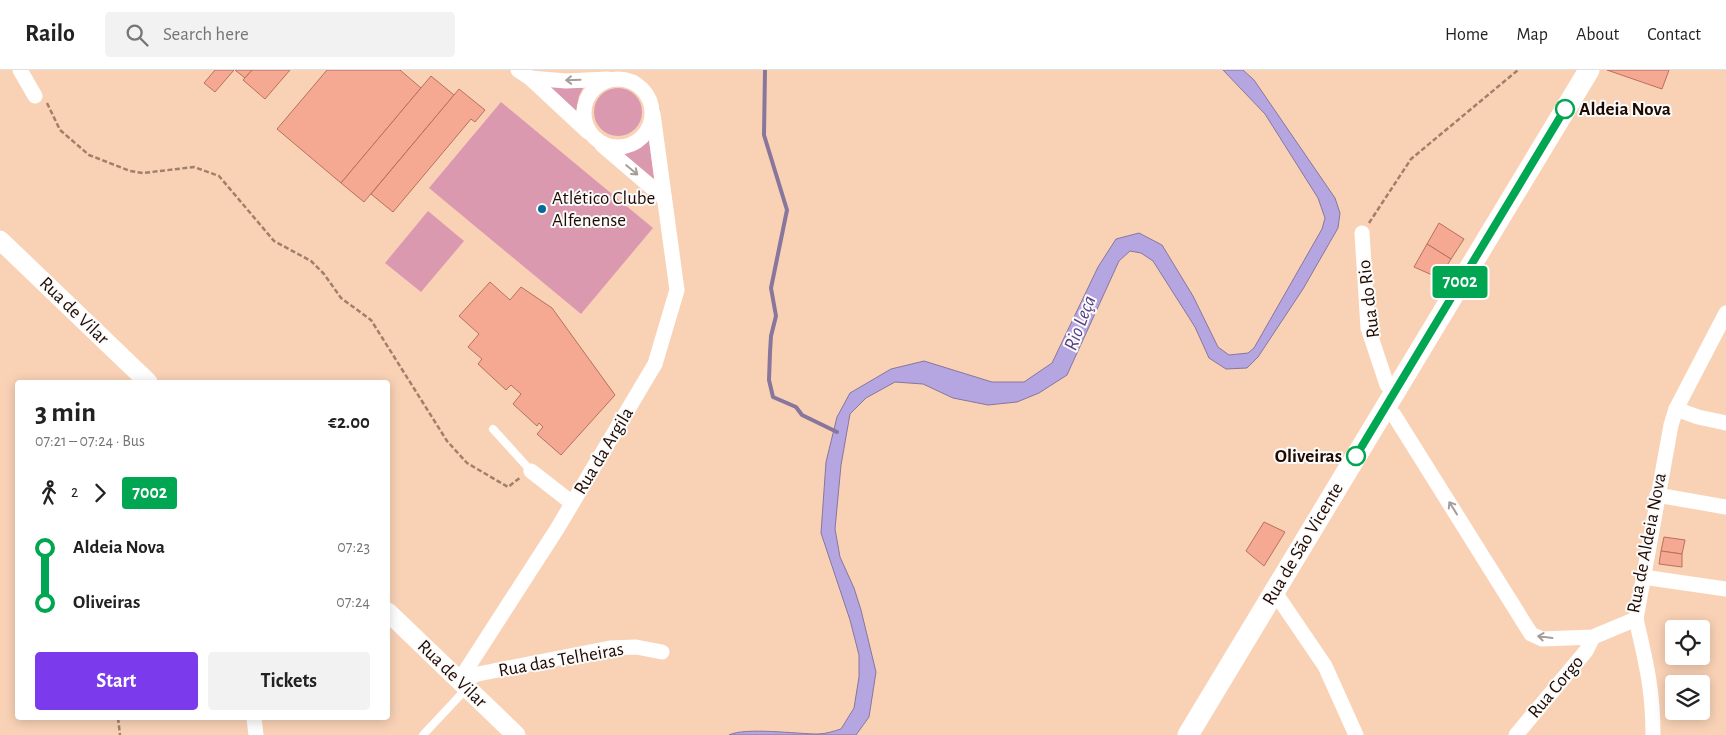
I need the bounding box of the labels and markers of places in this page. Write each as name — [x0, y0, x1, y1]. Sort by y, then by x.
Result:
marker: Aldeia Nova — [1555, 99, 1575, 119]
place label: Aldeia Nova — [1579, 100, 1671, 119]
place label: Atlético Clube Alfenense — [552, 189, 655, 230]
marker: Atlético Clube Alfenense — [536, 203, 548, 215]
marker: Oliveiras — [1346, 446, 1366, 466]
place label: Oliveiras — [1275, 447, 1342, 466]

